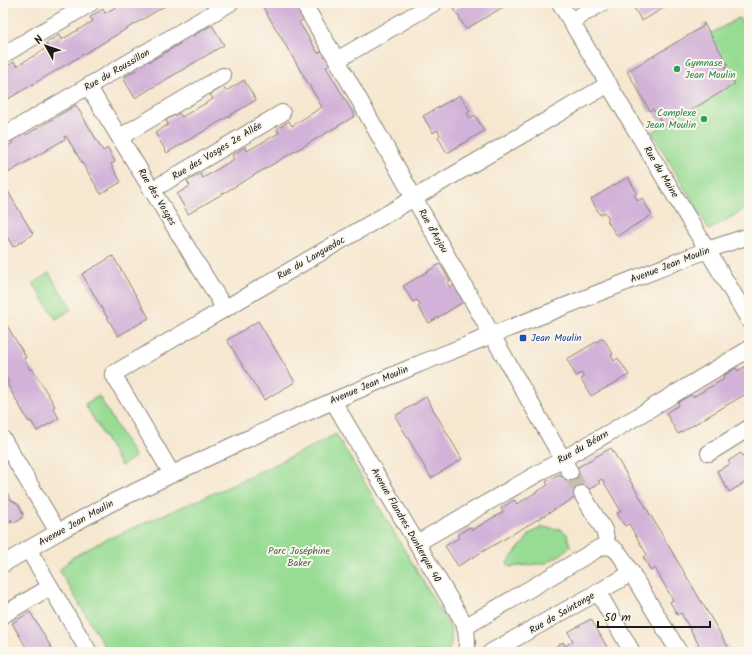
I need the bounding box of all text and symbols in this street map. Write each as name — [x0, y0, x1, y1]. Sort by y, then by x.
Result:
north arrow — [26, 26, 66, 66]
text: N — [30, 32, 48, 49]
street label: Rue du Roussillon — [81, 45, 153, 95]
place label: Gymnase Jean Moulin — [685, 55, 736, 83]
marker: Gymnase Jean Moulin — [672, 64, 682, 74]
place label: Complexe Jean Moulin — [645, 105, 696, 133]
marker: Complexe Jean Moulin — [699, 114, 709, 124]
street label: Rue des Vosges 2e Allée — [169, 117, 266, 184]
street label: Rue du Maine — [639, 143, 683, 201]
street label: Rue des Vosges — [134, 165, 181, 229]
street label: Rue d'Anjou — [414, 206, 452, 256]
street label: Rue du Languedoc — [274, 232, 349, 284]
street label: Avenue Jean Moulin — [628, 242, 712, 288]
place label: Jean Moulin — [531, 330, 582, 346]
marker: Jean Moulin — [518, 333, 528, 343]
street label: Avenue Jean Moulin — [327, 361, 411, 409]
street label: Rue du Béarn — [554, 426, 612, 468]
street label: Avenue Flandres Dunkerque 40 — [367, 465, 445, 585]
street label: Avenue Jean Moulin — [35, 496, 117, 550]
park label: Parc Joséphine Baker — [268, 543, 331, 571]
street label: Rue de Saintonge — [526, 587, 598, 638]
scale bar — [598, 603, 710, 629]
text: 50 m — [604, 608, 631, 627]

